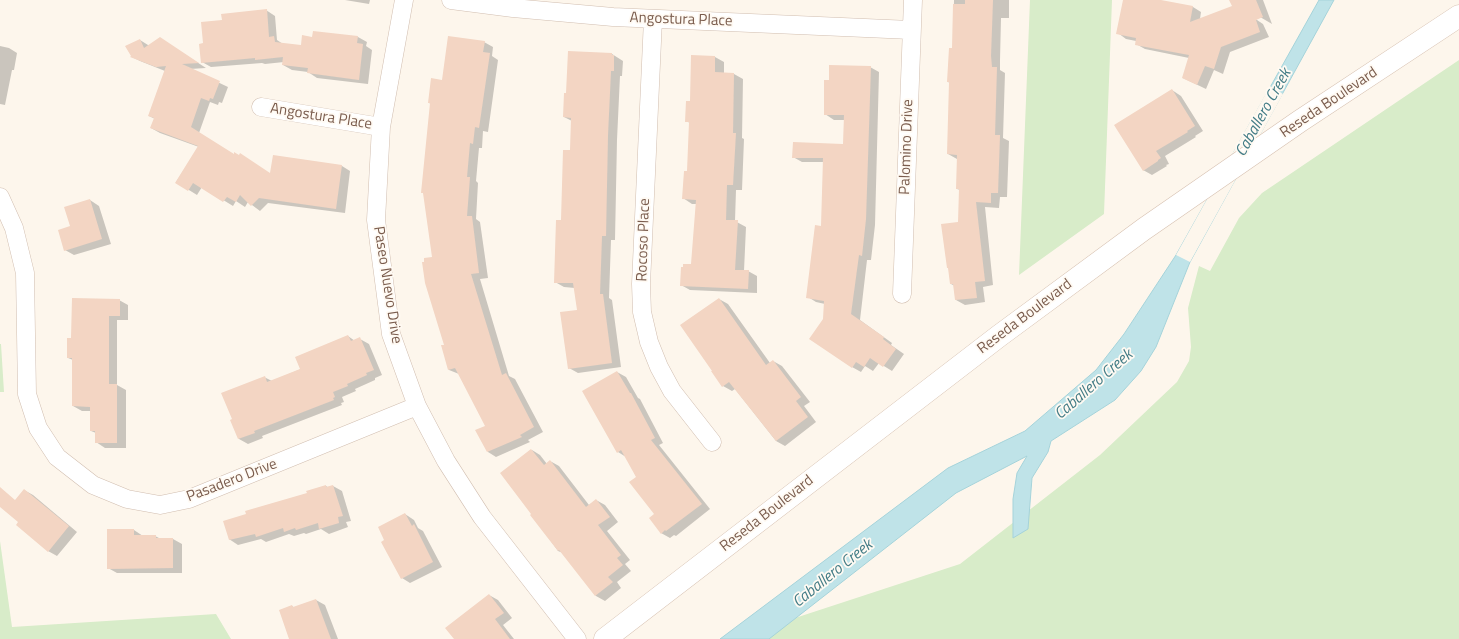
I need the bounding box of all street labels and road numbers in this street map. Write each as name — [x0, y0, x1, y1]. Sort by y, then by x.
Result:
street label: Angostura Place — [629, 9, 733, 31]
street label: Reseda Boulevard — [1277, 64, 1381, 142]
street label: Palomino Drive — [896, 99, 918, 195]
street label: Angostura Place — [269, 100, 373, 134]
street label: Rocoso Place — [634, 198, 654, 282]
street label: Paseo Nuevo Drive — [369, 225, 405, 345]
street label: Reseda Boulevard — [974, 276, 1076, 358]
street label: Pasadero Drive — [184, 456, 280, 506]
street label: Reseda Boulevard — [717, 472, 817, 556]

